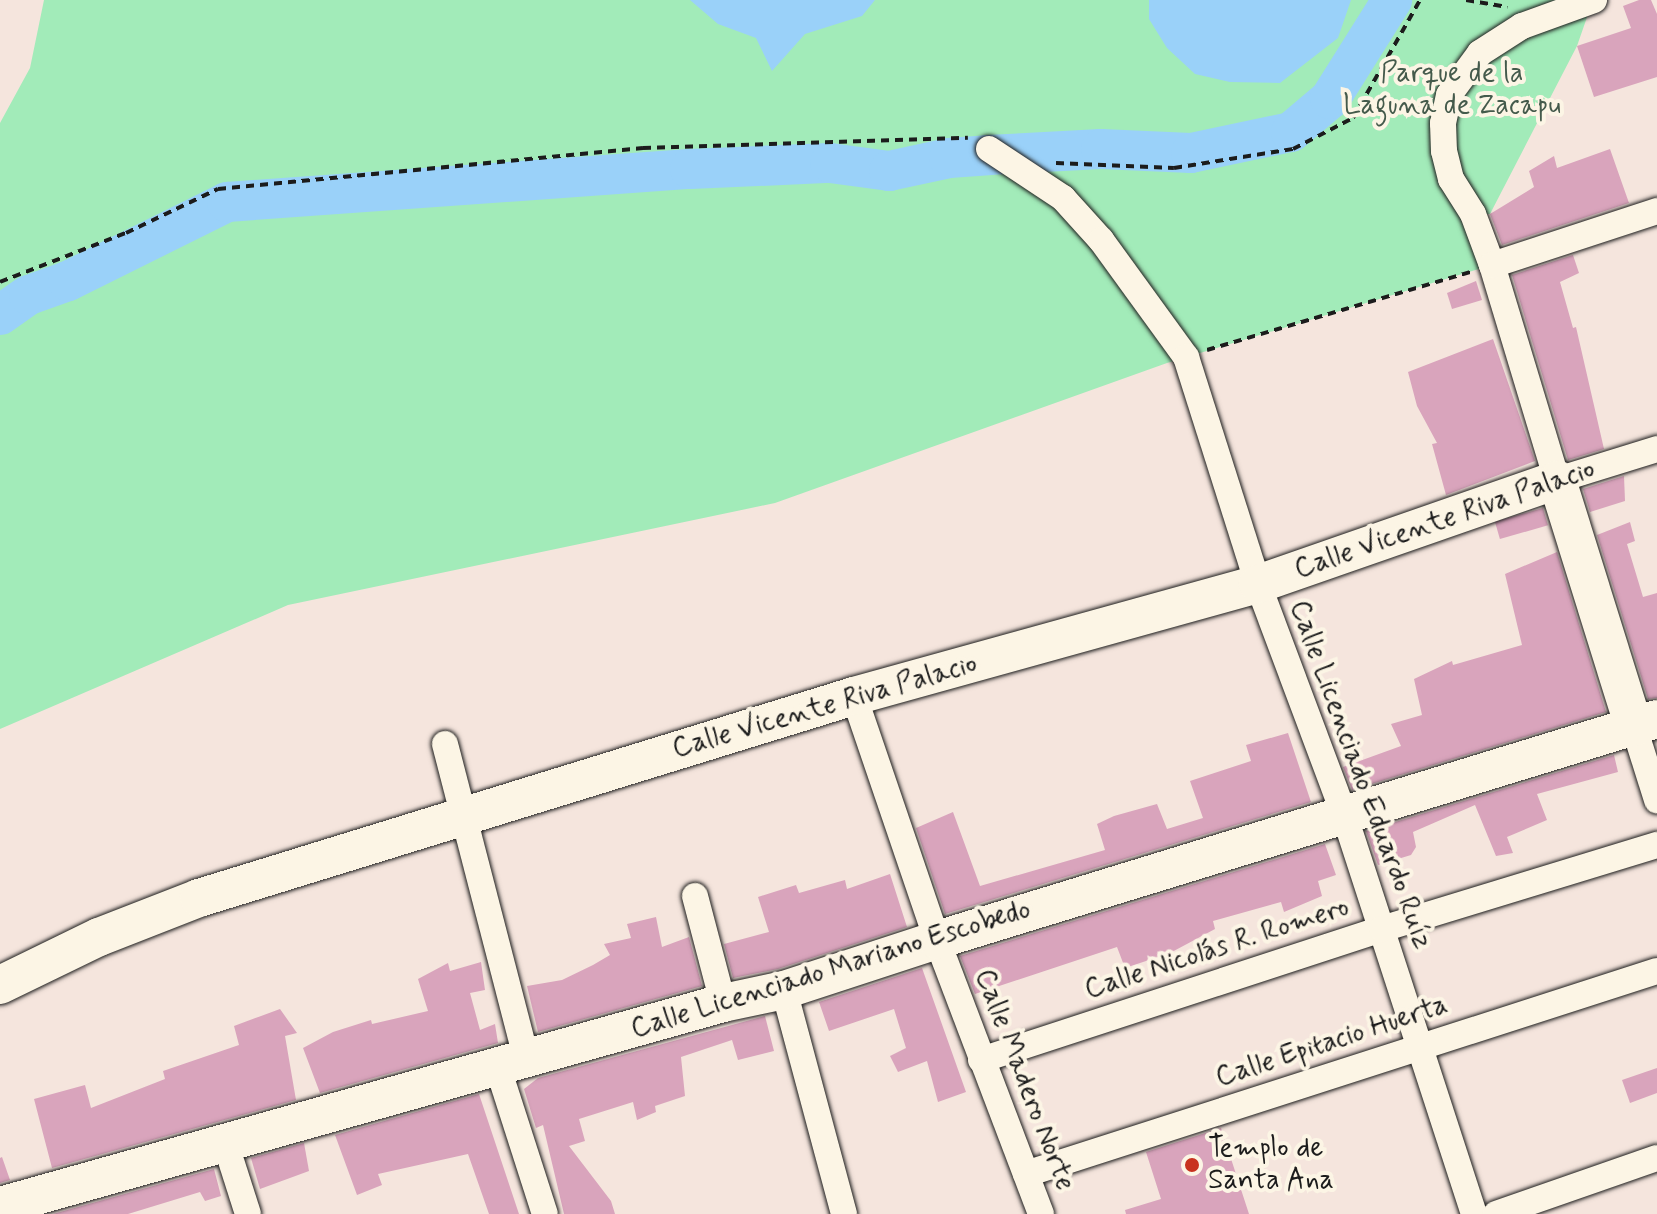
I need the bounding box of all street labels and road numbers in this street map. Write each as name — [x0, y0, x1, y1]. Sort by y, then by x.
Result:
street label: Calle Vicente Riva Palacio — [1291, 453, 1599, 587]
street label: Calle Licenciado Eduardo Ruíz — [1283, 602, 1437, 948]
street label: Calle Vicente Riva Palacio — [670, 648, 980, 766]
street label: Calle Nicolás R. Romero — [1081, 890, 1353, 1008]
street label: Calle Licenciado Mariano Escobedo — [624, 892, 1038, 1048]
street label: Calle Madero Norte — [967, 966, 1081, 1194]
street label: Calle Epitacio Huerta — [1208, 987, 1456, 1097]

